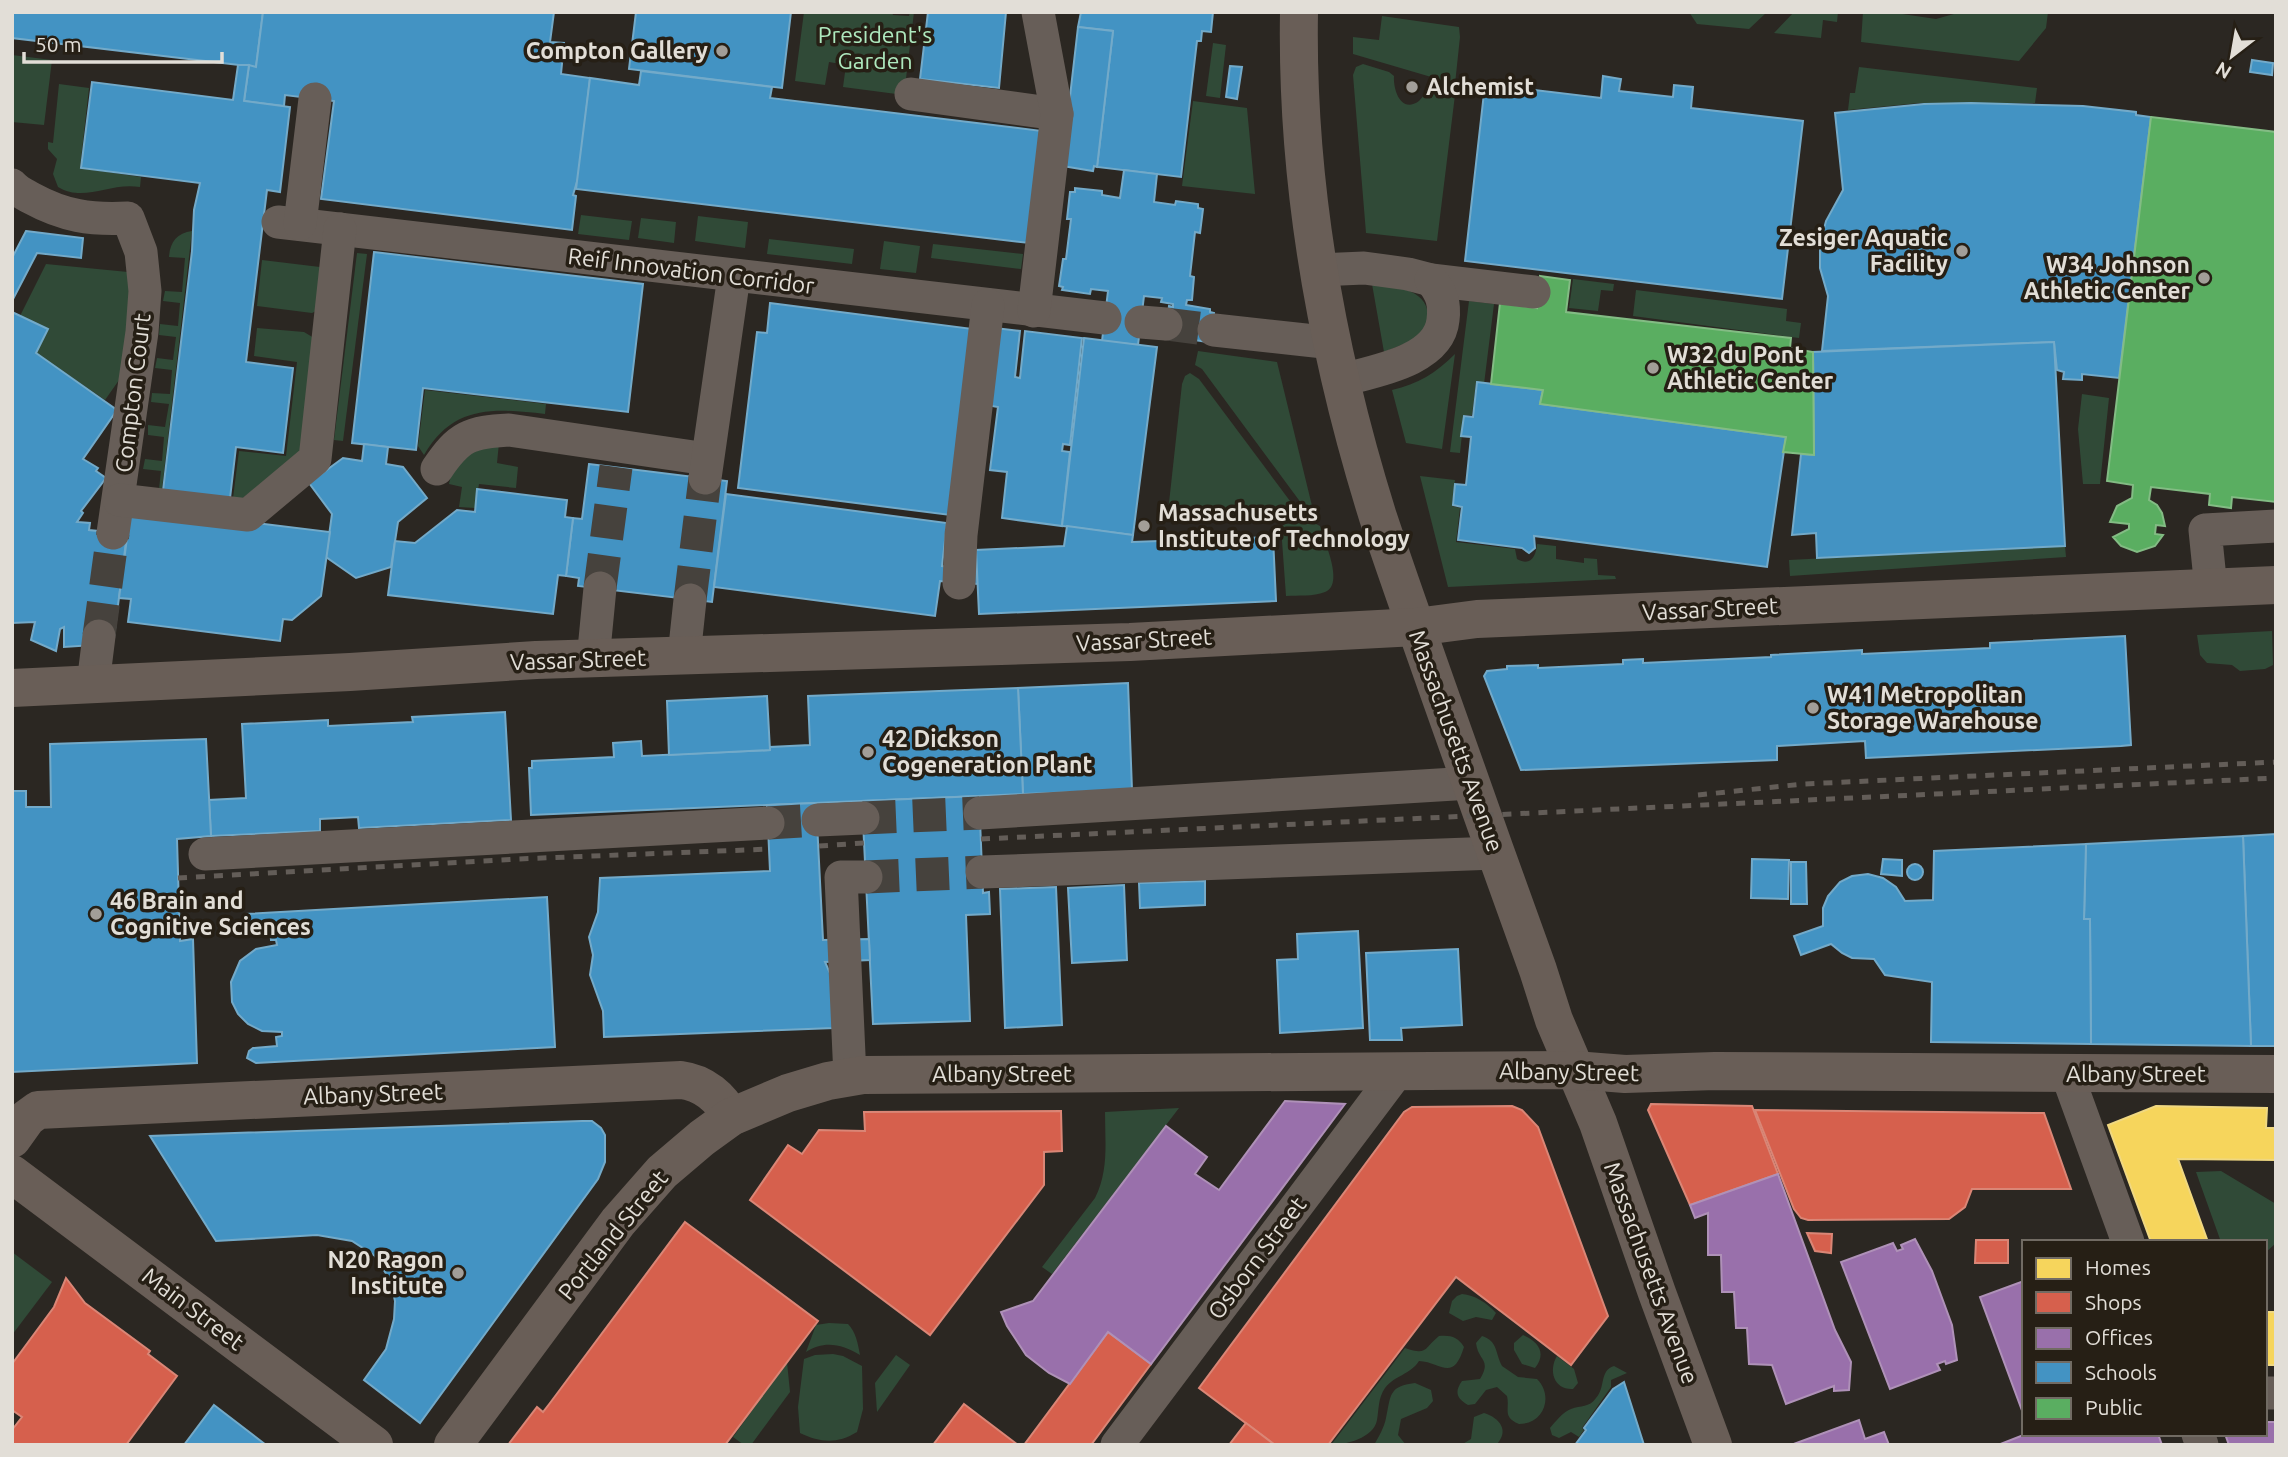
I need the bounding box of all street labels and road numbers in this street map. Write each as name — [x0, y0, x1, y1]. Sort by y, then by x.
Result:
street label: Reif Innovation Corridor — [567, 243, 816, 298]
street label: Compton Court — [110, 312, 155, 474]
street label: Vassar Street — [1641, 592, 1779, 625]
street label: Vassar Street — [1075, 623, 1213, 656]
street label: Massachusetts Avenue — [1405, 627, 1508, 855]
street label: Vassar Street — [510, 645, 646, 674]
street label: Albany Street — [1499, 1058, 1639, 1085]
street label: Albany Street — [932, 1061, 1072, 1086]
street label: Albany Street — [2066, 1061, 2206, 1086]
street label: Albany Street — [303, 1079, 443, 1108]
street label: Massachusetts Avenue — [1600, 1159, 1703, 1387]
street label: Portland Street — [553, 1165, 672, 1304]
street label: Osborn Street — [1203, 1192, 1311, 1324]
street label: Main Street — [138, 1263, 249, 1355]

